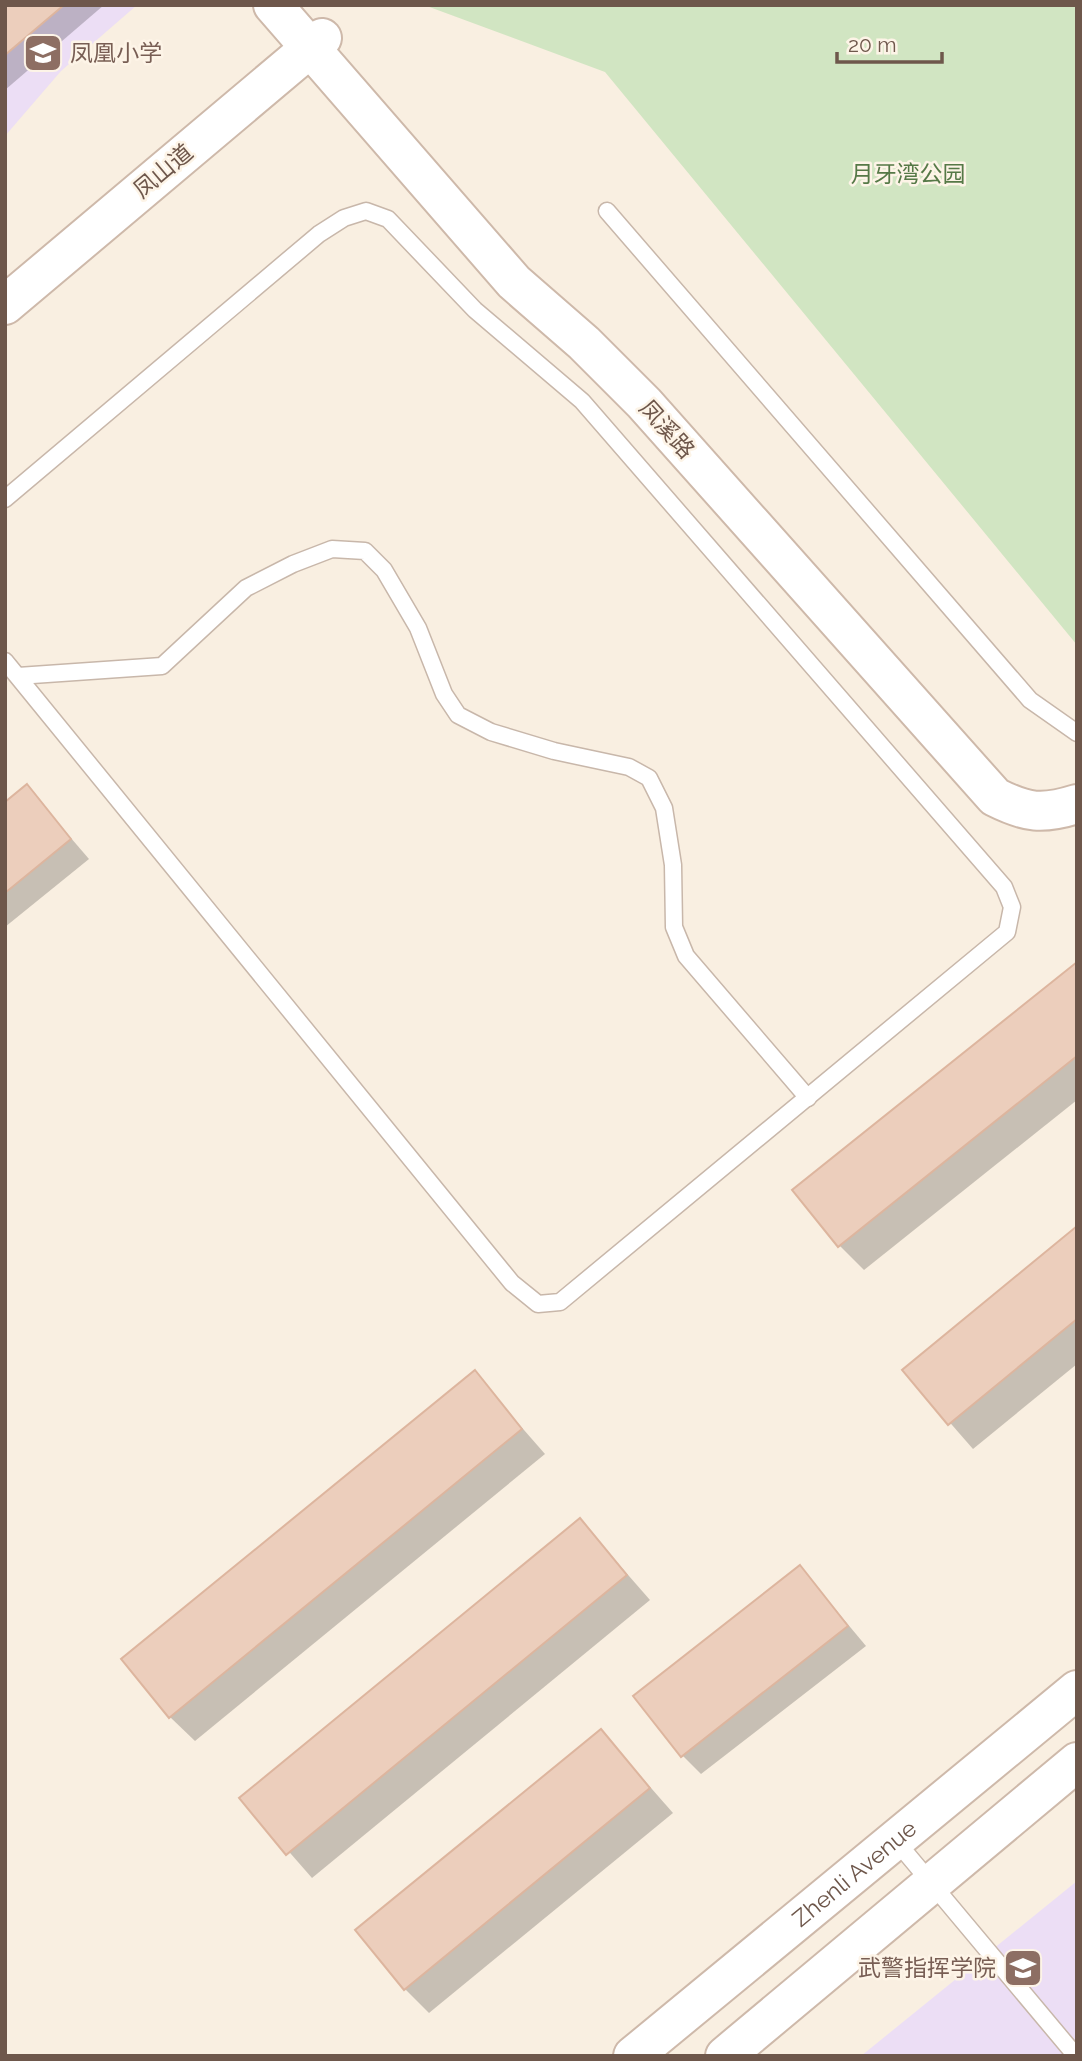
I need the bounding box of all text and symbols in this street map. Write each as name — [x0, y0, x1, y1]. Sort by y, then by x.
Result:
scale bar — [837, 21, 942, 65]
school or university icon: 凤凰小学 — [22, 32, 64, 74]
text: 20 m — [848, 32, 896, 57]
place label: 凤凰小学 — [70, 39, 162, 66]
street label: 凤山道 — [128, 138, 198, 203]
park label: 月牙湾公园 — [851, 160, 966, 187]
street label: 凤溪路 — [634, 394, 700, 463]
street label: Zhenli Avenue — [787, 1814, 921, 1932]
school or university icon: 武警指挥学院 — [1002, 1947, 1044, 1989]
place label: 武警指挥学院 — [858, 1954, 996, 1981]

